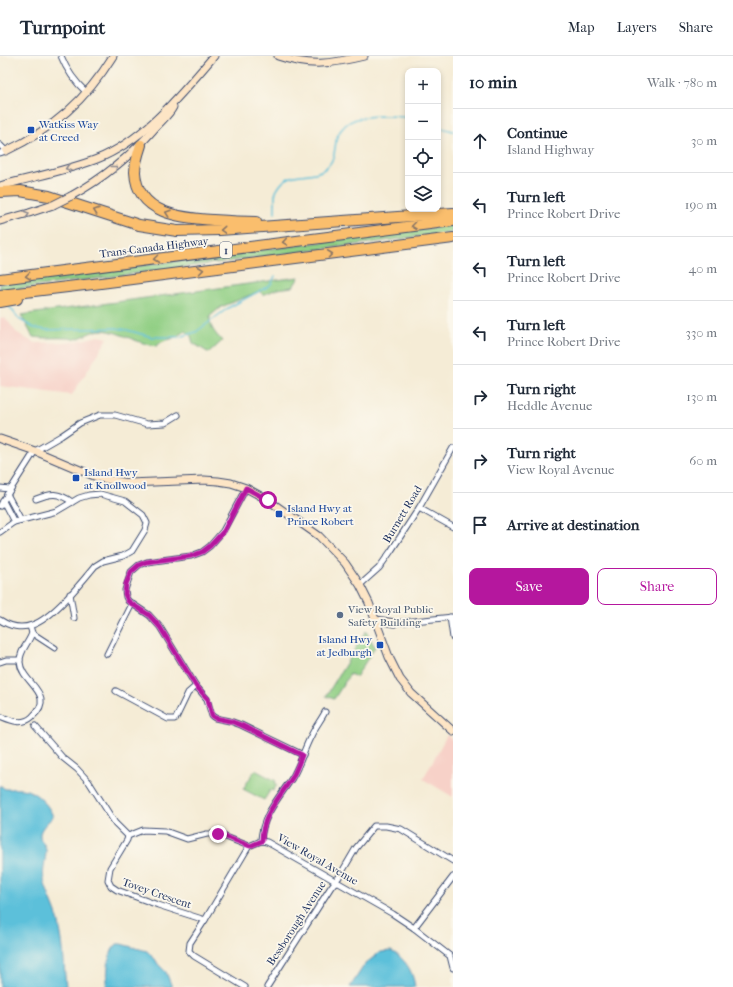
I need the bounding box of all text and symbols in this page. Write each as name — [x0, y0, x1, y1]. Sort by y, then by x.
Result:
text: Turnpoint — [20, 17, 105, 39]
text: Map — [568, 19, 595, 36]
text: Layers — [617, 19, 657, 36]
text: Share — [679, 19, 713, 36]
map controls — [405, 68, 441, 212]
button: + — [405, 68, 441, 104]
text: 10 min — [469, 72, 517, 92]
text: Walk · 780 m — [647, 75, 717, 90]
button: − — [405, 104, 441, 140]
place label: Watkiss Way at Creed — [38, 118, 99, 144]
text: Continue — [507, 124, 567, 142]
marker: Watkiss Way at Creed — [26, 125, 36, 135]
icon: ahead — [469, 130, 491, 152]
text: 30 m — [691, 133, 717, 148]
button: locate — [405, 140, 441, 176]
text: Island Highway — [507, 142, 594, 157]
one-way arrow — [64, 163, 71, 172]
one-way arrow — [111, 165, 118, 172]
button: layers — [405, 176, 441, 212]
text: Turn left — [507, 188, 565, 206]
icon: left — [469, 194, 491, 216]
text: 190 m — [685, 197, 717, 212]
text: Prince Robert Drive — [507, 206, 620, 221]
one-way arrow — [93, 208, 100, 216]
one-way arrow — [23, 210, 30, 219]
one-way arrow — [164, 210, 171, 218]
one-way arrow — [411, 221, 417, 230]
one-way arrow — [220, 226, 226, 235]
street label: Trans-Canada Highway — [99, 234, 210, 261]
one-way arrow — [282, 237, 288, 246]
road number: 1 — [220, 242, 232, 258]
one-way arrow — [327, 250, 333, 259]
text: Turn left — [507, 252, 565, 270]
one-way arrow — [153, 254, 159, 263]
icon: left — [469, 258, 491, 280]
text: 40 m — [689, 261, 717, 276]
one-way arrow — [198, 266, 204, 275]
text: Prince Robert Drive — [507, 270, 620, 285]
one-way arrow — [24, 271, 31, 280]
text: Turn left — [507, 316, 565, 334]
icon: left — [469, 322, 491, 344]
text: 330 m — [686, 325, 717, 340]
text: Prince Robert Drive — [507, 334, 620, 349]
text: Turn right — [507, 380, 576, 398]
icon: right — [469, 386, 491, 408]
text: 130 m — [686, 389, 717, 404]
text: Heddle Avenue — [507, 398, 592, 413]
text: Turn right — [507, 444, 576, 462]
icon: right — [469, 450, 491, 472]
text: 60 m — [689, 453, 717, 468]
text: View Royal Avenue — [507, 462, 615, 477]
place label: Island Hwy at Knollwood — [84, 466, 147, 492]
marker: Island Hwy at Knollwood — [71, 473, 81, 483]
street label: Burnett Road — [380, 482, 425, 545]
route start — [259, 491, 277, 509]
place label: Island Hwy at Prince Robert — [287, 502, 354, 528]
marker: Island Hwy at Prince Robert — [274, 509, 284, 519]
icon: arrive — [469, 514, 491, 536]
text: Arrive at destination — [507, 516, 639, 534]
button: Save — [469, 568, 589, 605]
button: Share — [597, 568, 717, 605]
place label: View Royal Public Safety Building — [347, 603, 433, 629]
marker: View Royal Public Safety Building — [335, 610, 345, 620]
place label: Island Hwy at Jedburgh — [317, 633, 373, 659]
marker: Island Hwy at Jedburgh — [375, 640, 385, 650]
route end — [209, 825, 227, 843]
street label: View Royal Avenue — [274, 831, 361, 888]
street label: Tovey Crescent — [120, 876, 193, 911]
street label: Bessborough Avenue — [264, 878, 329, 968]

